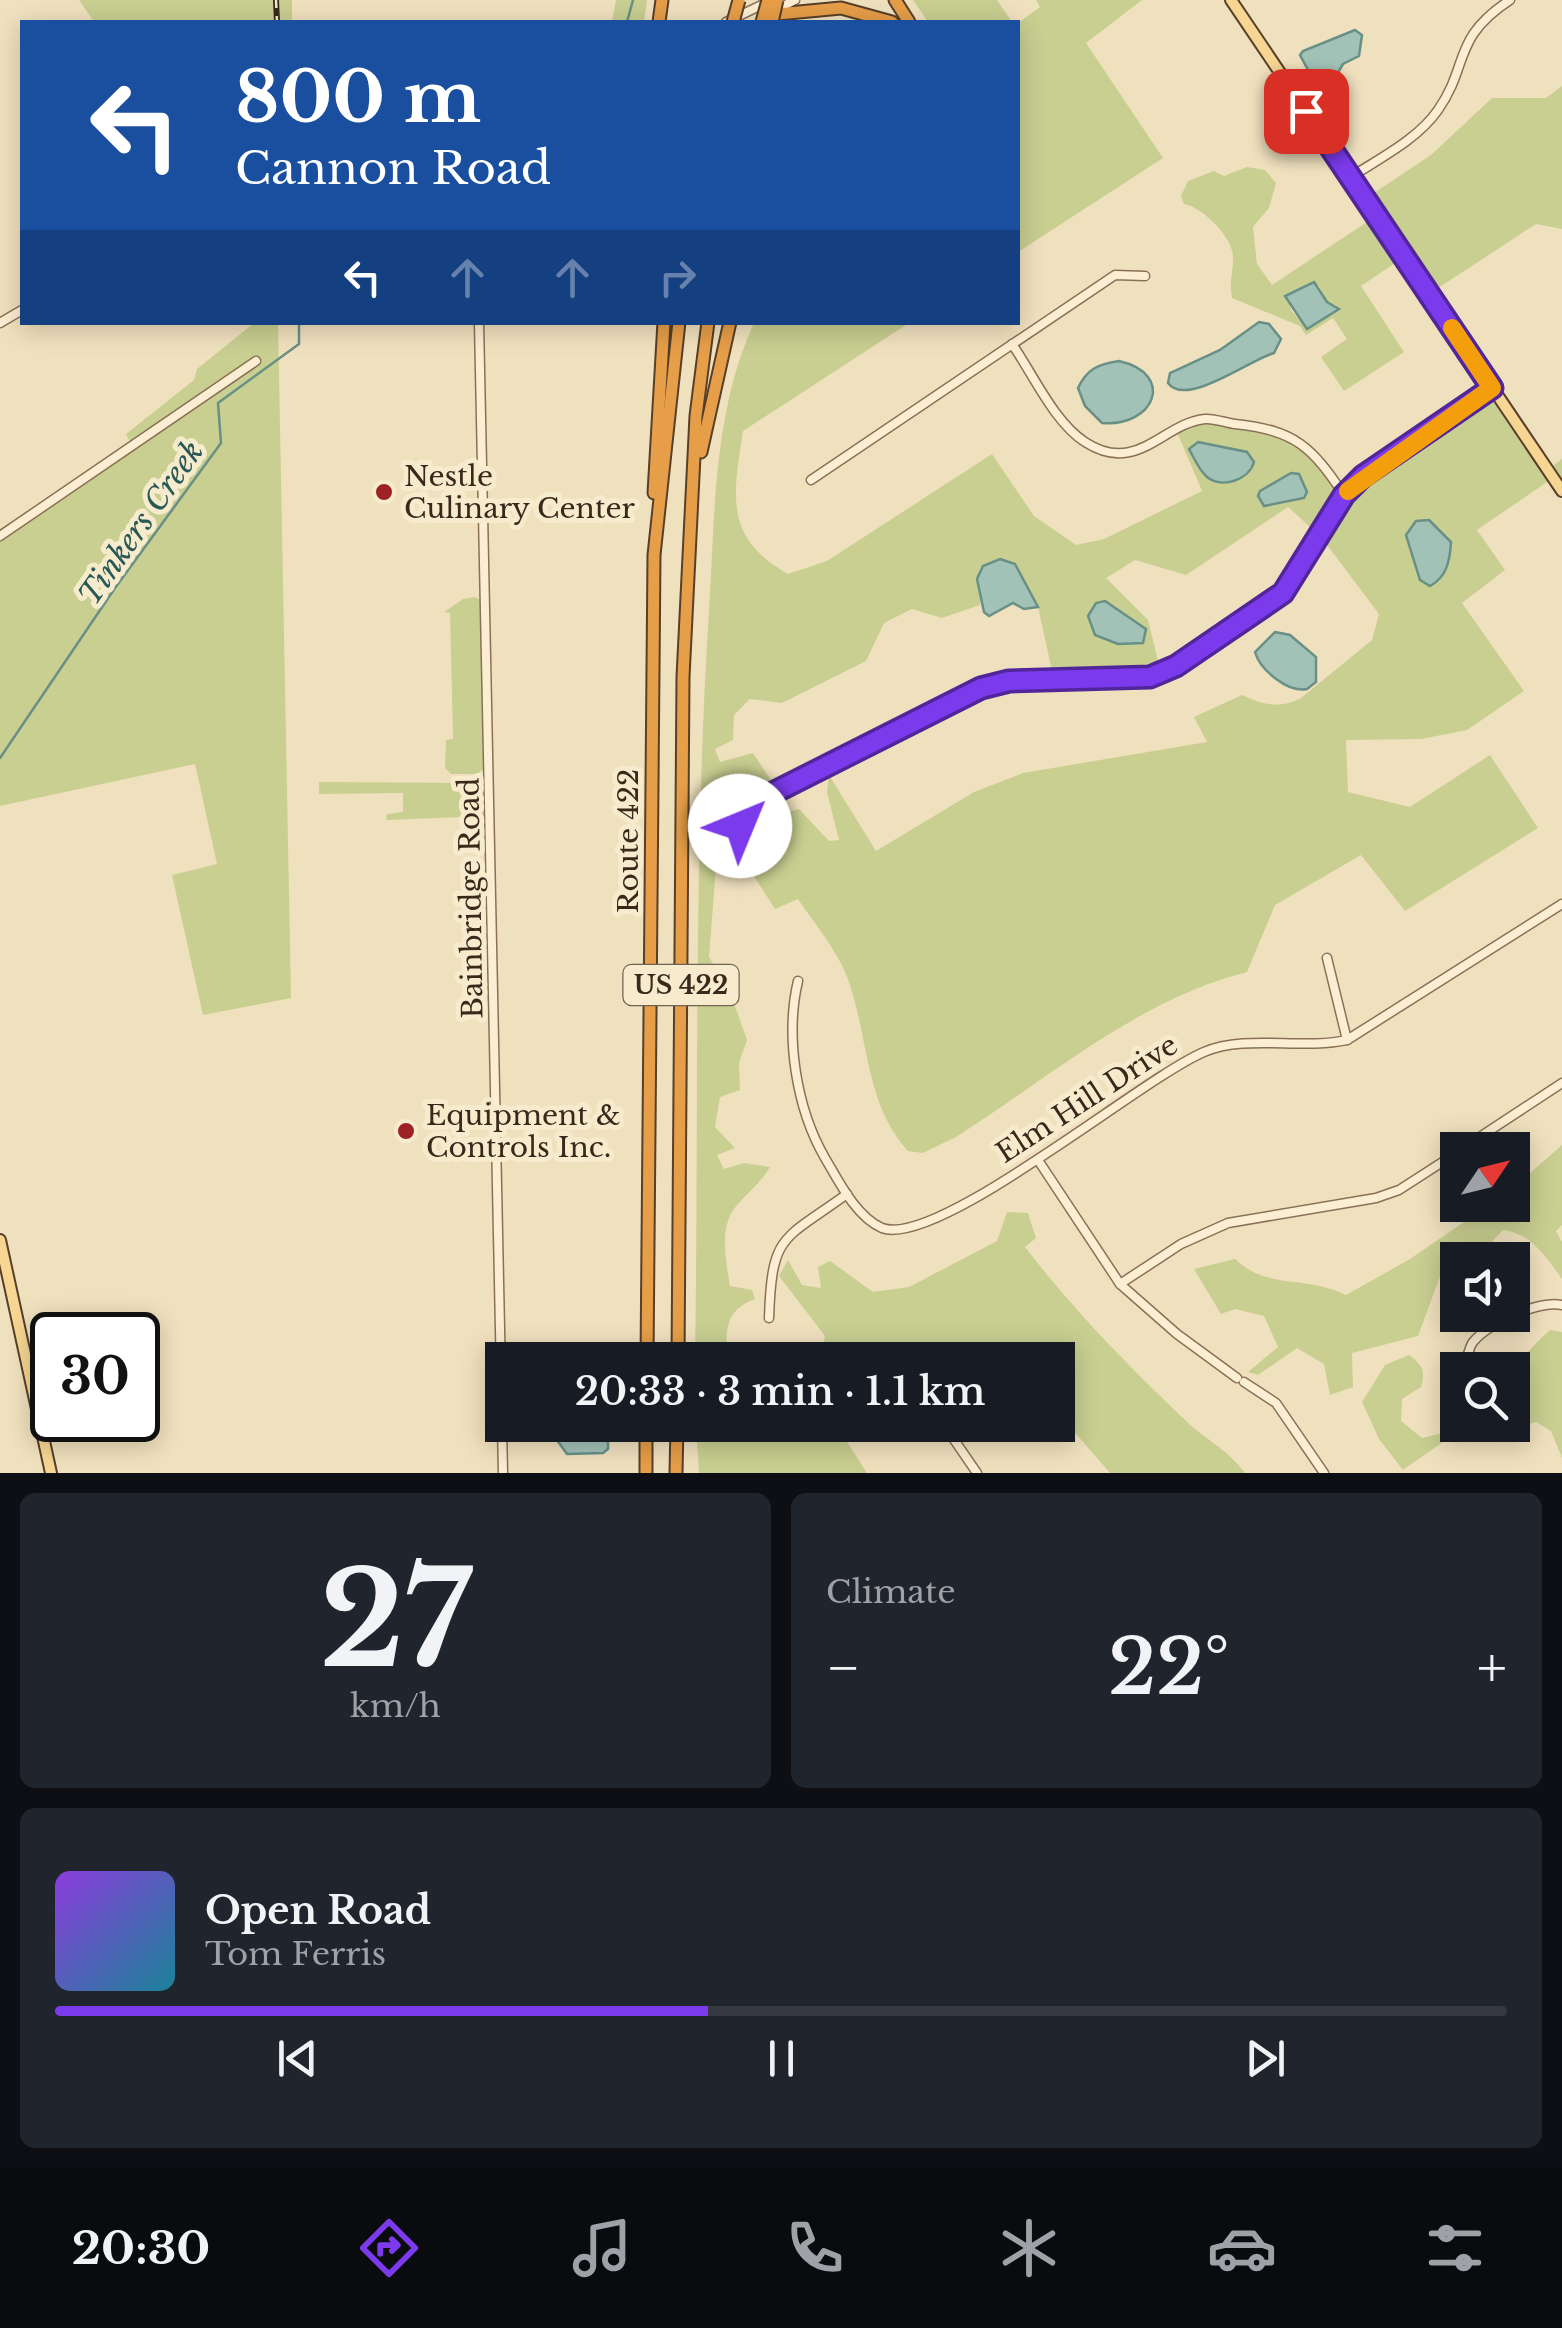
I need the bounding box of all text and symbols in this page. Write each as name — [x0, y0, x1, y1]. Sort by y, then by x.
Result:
text: 800 m — [235, 54, 481, 141]
icon: left — [70, 60, 200, 190]
pin — [1264, 69, 1349, 154]
icon: arrive — [1279, 84, 1334, 139]
text: Cannon Road — [235, 140, 551, 196]
icon: left — [335, 250, 390, 305]
icon: ahead — [440, 250, 495, 305]
icon: ahead — [545, 250, 600, 305]
icon: right — [650, 250, 705, 305]
water label: Tinkers Creek — [71, 434, 211, 612]
place label: Nestle Culinary Center — [404, 459, 636, 526]
marker: Nestle Culinary Center — [373, 481, 395, 503]
street label: Route 422 — [611, 769, 646, 913]
position arrow — [688, 774, 792, 878]
street label: Bainbridge Road — [451, 777, 491, 1019]
road number: US 422 — [624, 965, 738, 1005]
street label: Elm Hill Drive — [990, 1027, 1184, 1171]
place label: Equipment & Controls Inc. — [426, 1098, 621, 1165]
marker: Equipment & Controls Inc. — [395, 1120, 417, 1142]
north arrow — [1440, 1132, 1530, 1222]
map controls — [1440, 1132, 1530, 1442]
button: sound — [1440, 1242, 1530, 1332]
speed limit sign: 30 — [30, 1312, 160, 1442]
button: search — [1440, 1352, 1530, 1442]
text: 20:33 · 3 min · 1.1 km — [575, 1368, 985, 1415]
text: 27 — [320, 1540, 471, 1701]
text: Climate — [826, 1572, 955, 1612]
text: 22° — [1108, 1621, 1229, 1714]
text: − — [826, 1634, 861, 1702]
text: + — [1477, 1634, 1507, 1702]
text: km/h — [350, 1686, 441, 1726]
text: Open Road — [205, 1887, 431, 1934]
text: Tom Ferris — [205, 1934, 386, 1974]
icon: previous — [270, 2031, 325, 2086]
icon: pause — [754, 2031, 809, 2086]
icon: next — [1238, 2031, 1293, 2086]
icon: directions — [354, 2213, 424, 2283]
icon: music — [567, 2213, 637, 2283]
icon: phone — [780, 2213, 850, 2283]
icon: climate — [994, 2213, 1064, 2283]
icon: car — [1207, 2213, 1277, 2283]
icon: filters — [1420, 2213, 1490, 2283]
text: 20:30 — [72, 2220, 210, 2276]

